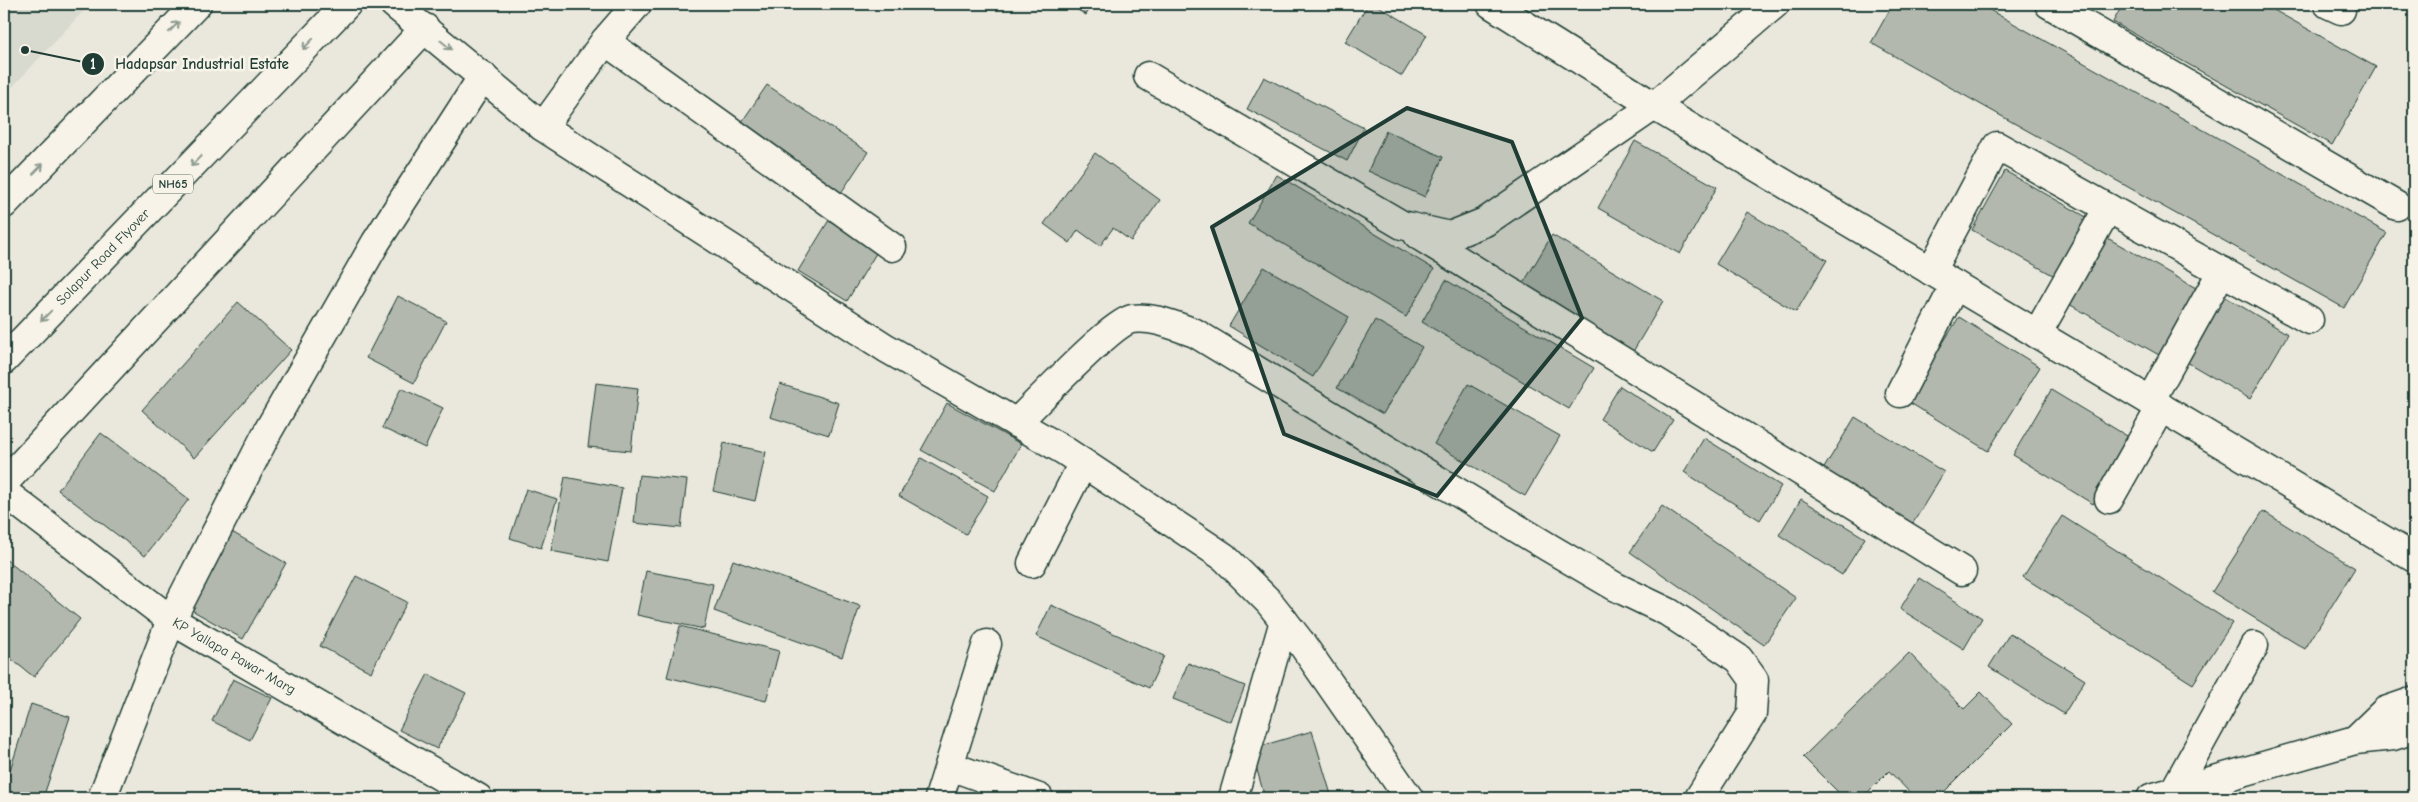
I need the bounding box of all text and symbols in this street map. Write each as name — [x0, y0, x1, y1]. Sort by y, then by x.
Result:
one-way arrow — [168, 21, 180, 33]
one-way arrow — [302, 38, 314, 50]
one-way arrow — [439, 40, 452, 51]
callout: Hadapsar Industrial Estate — [80, 49, 299, 79]
text: 1 — [90, 55, 96, 73]
text: Hadapsar Industrial Estate — [115, 55, 289, 73]
one-way arrow — [189, 155, 202, 167]
one-way arrow — [31, 164, 43, 176]
road number: NH65 — [153, 174, 193, 193]
street label: Solapur Road Flyover — [53, 205, 154, 309]
one-way arrow — [40, 310, 52, 322]
street label: KP Yallapa Pawar Marg — [169, 614, 299, 698]

